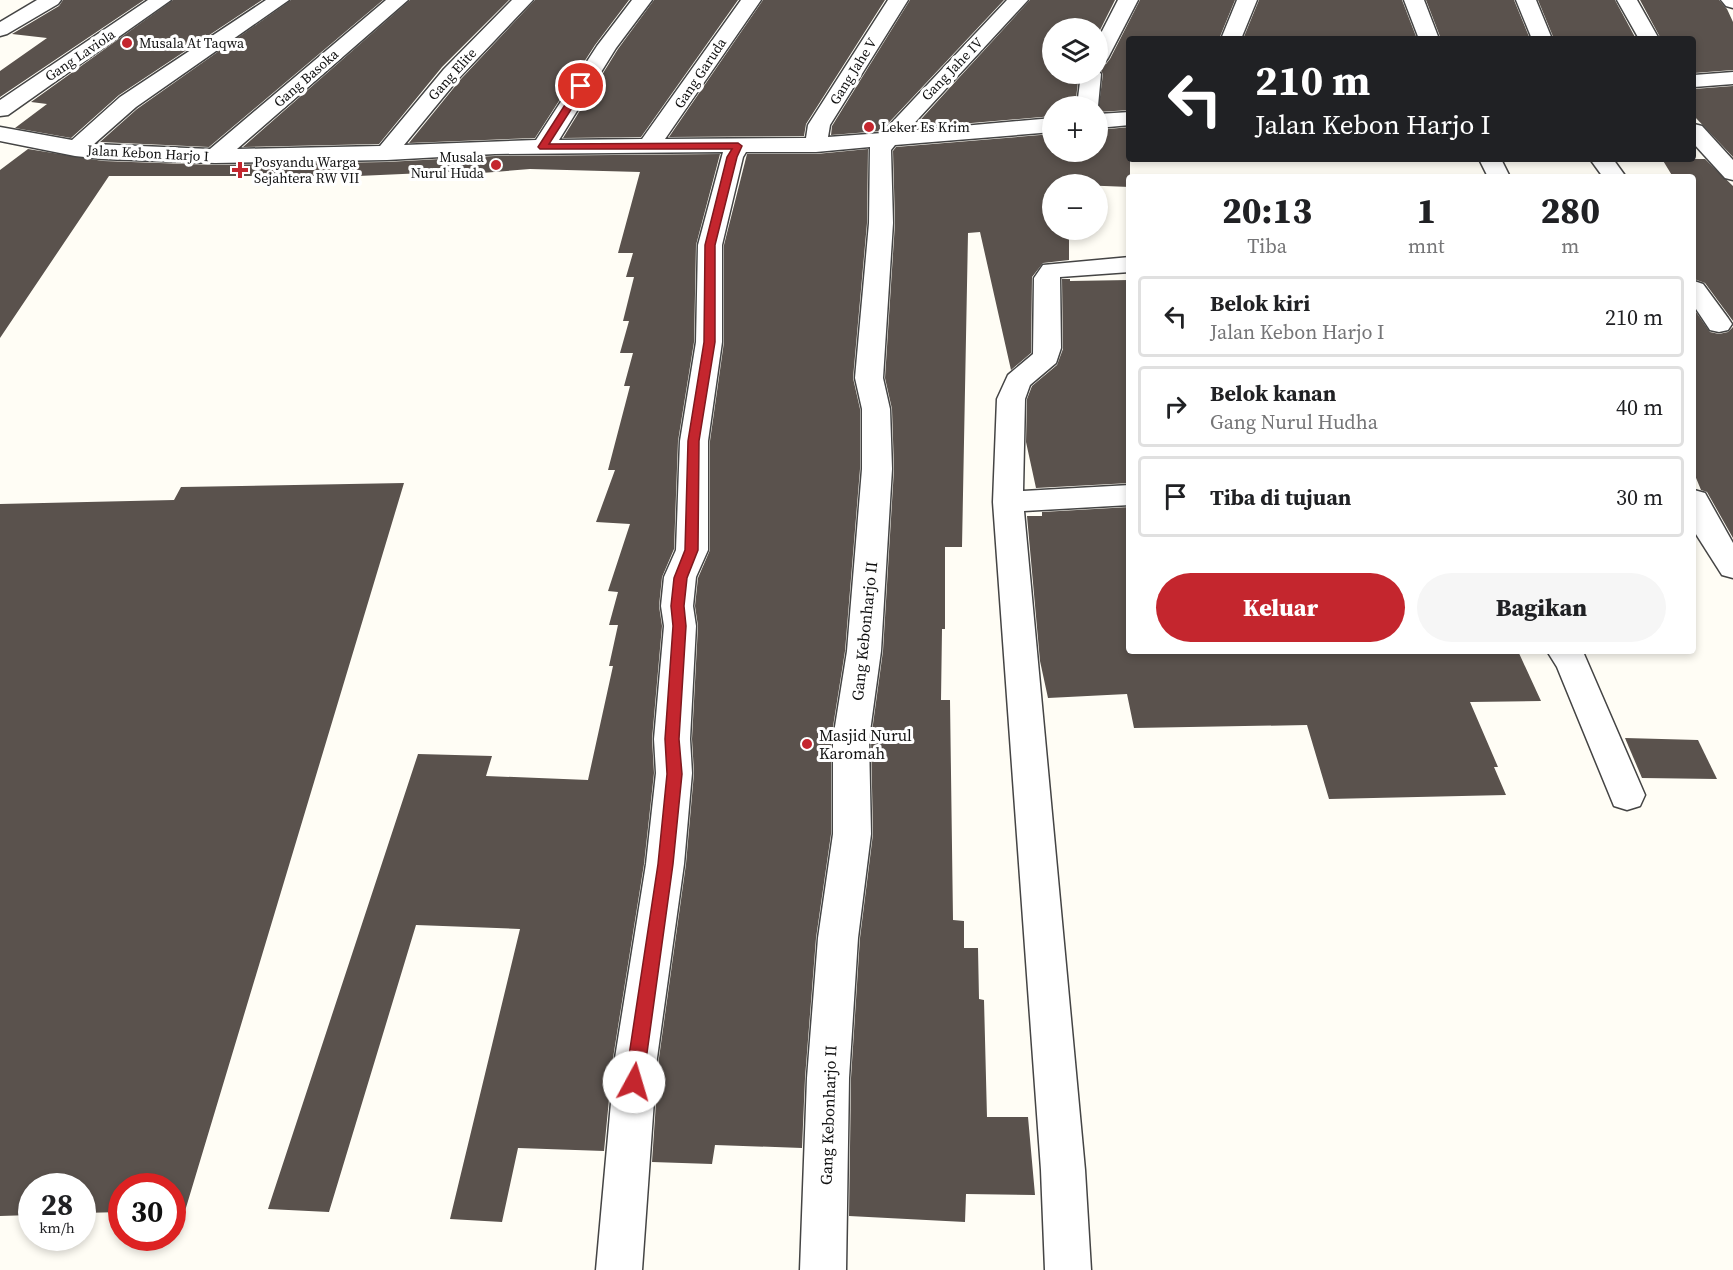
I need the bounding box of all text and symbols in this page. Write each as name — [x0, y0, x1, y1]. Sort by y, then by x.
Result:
map controls — [1042, 18, 1108, 240]
button: layers — [1042, 18, 1108, 84]
street label: Gang Laviola — [41, 24, 120, 86]
street label: Gang Jahe IV — [917, 32, 988, 105]
place label: Musala At Taqwa — [139, 33, 245, 53]
street label: Gang Garuda — [669, 33, 731, 112]
street label: Gang Jahe V — [825, 33, 882, 108]
marker: Musala At Taqwa — [120, 36, 134, 50]
street label: Gang Elite — [423, 43, 481, 105]
street label: Gang Basoka — [269, 44, 343, 112]
text: 210 m — [1255, 51, 1370, 109]
pin — [555, 60, 606, 111]
icon: left — [1156, 60, 1234, 138]
icon: arrive — [564, 69, 597, 102]
button: + — [1042, 96, 1108, 162]
text: Jalan Kebon Harjo I — [1255, 106, 1491, 143]
place label: Leker Es Krim — [881, 117, 970, 137]
marker: Leker Es Krim — [862, 120, 876, 134]
street label: Jalan Kebon Harjo I — [85, 140, 210, 166]
place label: Musala Nurul Huda — [411, 147, 485, 183]
place label: Posyandu Warga Sejahtera RW VII — [254, 152, 360, 188]
marker: Musala Nurul Huda — [489, 158, 503, 172]
marker: Posyandu Warga Sejahtera RW VII — [231, 161, 249, 179]
button: − — [1042, 174, 1108, 240]
text: 20:13 — [1222, 186, 1312, 235]
text: 1 — [1416, 186, 1436, 235]
text: 280 — [1541, 186, 1600, 235]
text: Tiba — [1247, 232, 1287, 260]
text: mnt — [1408, 232, 1445, 260]
text: m — [1561, 232, 1579, 260]
text: Belok kiri — [1210, 288, 1310, 318]
icon: left — [1159, 300, 1192, 333]
text: 210 m — [1605, 302, 1663, 332]
text: Jalan Kebon Harjo I — [1210, 318, 1385, 346]
text: Belok kanan — [1210, 378, 1336, 408]
icon: right — [1159, 390, 1192, 423]
text: 40 m — [1616, 392, 1663, 422]
text: Gang Nurul Hudha — [1210, 408, 1378, 436]
icon: arrive — [1159, 480, 1192, 513]
text: Tiba di tujuan — [1210, 482, 1351, 512]
text: 30 m — [1616, 482, 1663, 512]
street label: Gang Kebonharjo II — [846, 560, 882, 702]
button: Keluar — [1156, 573, 1405, 642]
button: Bagikan — [1417, 573, 1666, 642]
place label: Masjid Nurul Karomah — [819, 724, 912, 764]
marker: Masjid Nurul Karomah — [800, 737, 814, 751]
street label: Gang Kebonharjo II — [815, 1045, 841, 1185]
position arrow — [602, 1050, 666, 1114]
speed limit sign: 30 — [108, 1173, 186, 1251]
text: 28 — [41, 1184, 73, 1225]
text: km/h — [39, 1217, 75, 1238]

